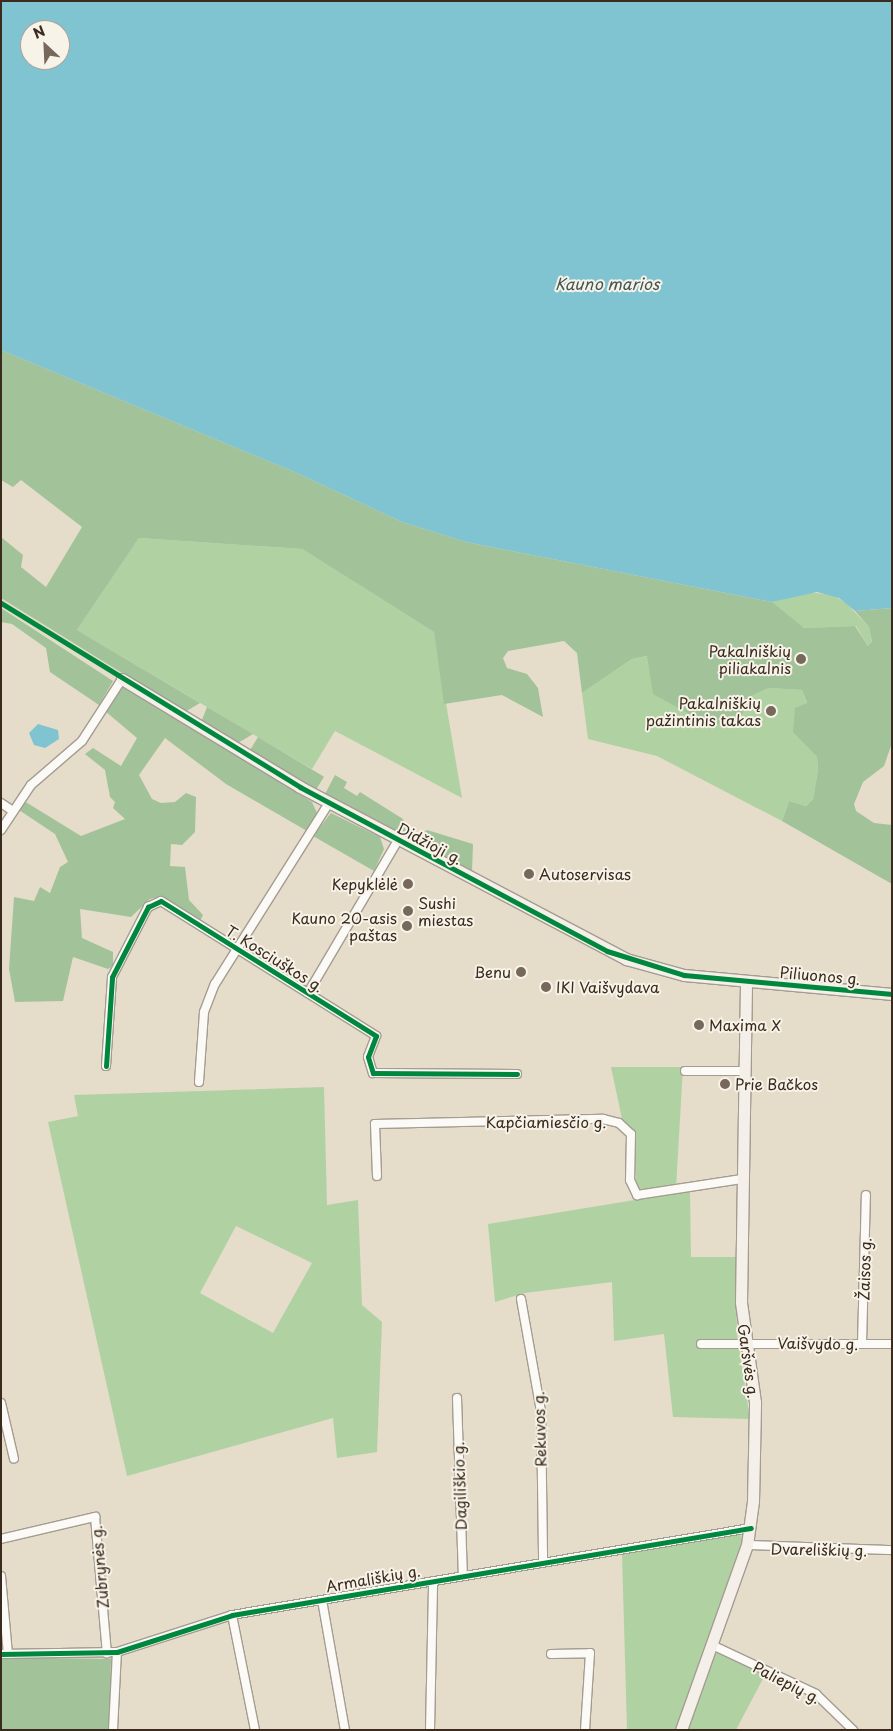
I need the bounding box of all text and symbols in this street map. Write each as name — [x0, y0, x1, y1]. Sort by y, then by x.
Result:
north arrow — [20, 20, 70, 70]
text: N — [29, 20, 48, 44]
water label: Kauno marios — [555, 273, 659, 293]
place label: Pakalniškių piliakalnis — [709, 641, 791, 676]
marker: Pakalniškių piliakalnis — [795, 653, 807, 665]
place label: Pakalniškių pažintinis takas — [647, 693, 761, 728]
marker: Pakalniškių pažintinis takas — [765, 705, 777, 717]
street label: Didžioji g. — [394, 818, 466, 868]
place label: Autoservisas — [539, 865, 631, 883]
marker: Autoservisas — [523, 868, 535, 880]
place label: Kepyklėlė — [332, 875, 398, 893]
marker: Kepyklėlė — [402, 878, 414, 890]
place label: Sushi miestas — [418, 893, 473, 928]
marker: Sushi miestas — [402, 905, 414, 917]
place label: Kauno 20-asis paštas — [291, 908, 397, 943]
street label: T. Kosciuškos g. — [222, 920, 328, 996]
marker: Kauno 20-asis paštas — [401, 920, 413, 932]
place label: Benu — [474, 963, 511, 981]
street label: Piliuonos g. — [779, 963, 861, 987]
marker: Benu — [515, 966, 527, 978]
place label: IKI Vaišvydava — [556, 978, 660, 996]
marker: IKI Vaišvydava — [540, 981, 552, 993]
place label: Maxima X — [709, 1016, 782, 1034]
marker: Maxima X — [693, 1019, 705, 1031]
place label: Prie Bačkos — [735, 1075, 819, 1093]
marker: Prie Bačkos — [719, 1078, 731, 1090]
street label: Kapčiamiesčio g. — [485, 1113, 607, 1131]
street label: Žaisos g. — [854, 1237, 874, 1301]
street label: Garšvės g. — [735, 1322, 763, 1400]
street label: Vaišvydo g. — [778, 1333, 858, 1353]
street label: Rekuvos g. — [529, 1391, 549, 1467]
street label: Dagiliškio g. — [448, 1441, 470, 1531]
street label: Zubrynės g. — [86, 1524, 112, 1610]
street label: Dvareliškių g. — [771, 1539, 867, 1559]
street label: Armališkių g. — [324, 1561, 422, 1595]
street label: Paliepių g. — [750, 1657, 824, 1707]

